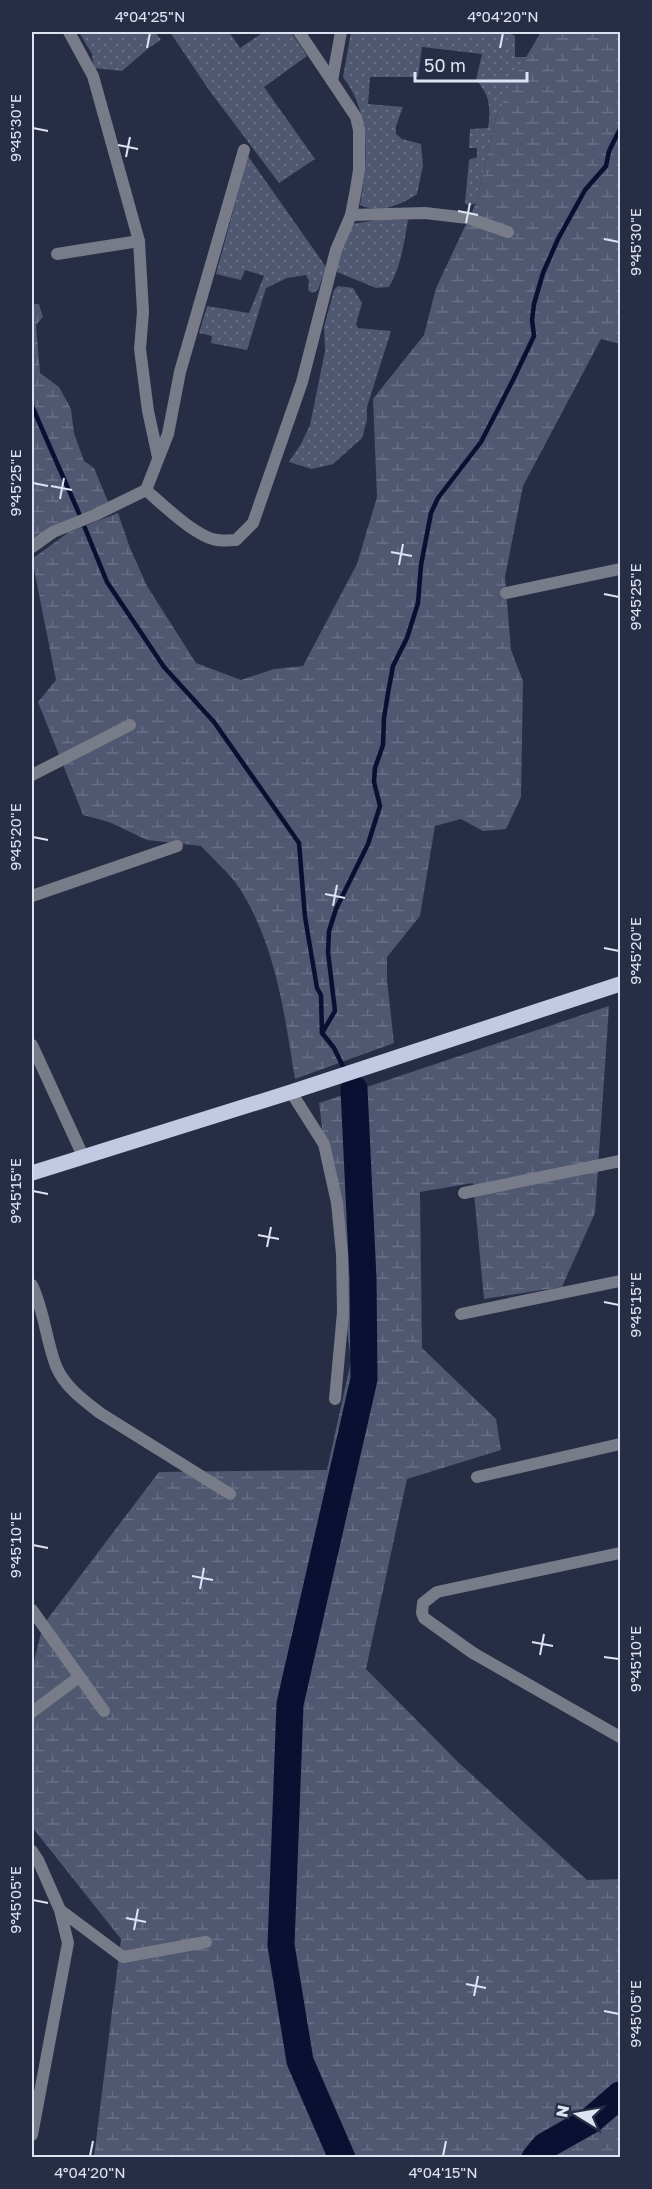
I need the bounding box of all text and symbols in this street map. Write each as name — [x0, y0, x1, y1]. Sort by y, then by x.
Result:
text: 4°04'25"N — [115, 7, 185, 25]
text: 4°04'20"N — [467, 7, 539, 25]
scale bar — [415, 45, 528, 83]
text: 50 m — [424, 54, 466, 76]
text: 9°45'30"E — [6, 94, 24, 162]
text: 9°45'30"E — [626, 208, 644, 276]
text: 9°45'25"E — [6, 449, 24, 517]
text: 9°45'25"E — [626, 563, 644, 631]
text: 9°45'20"E — [6, 803, 24, 871]
text: 9°45'20"E — [626, 917, 644, 985]
text: 9°45'15"E — [6, 1158, 24, 1224]
text: 9°45'15"E — [626, 1272, 644, 1338]
text: 9°45'10"E — [6, 1512, 24, 1578]
text: 9°45'10"E — [626, 1626, 644, 1692]
text: 9°45'05"E — [6, 1866, 24, 1934]
text: 9°45'05"E — [626, 1980, 644, 2048]
north arrow — [547, 2084, 607, 2144]
text: N — [551, 2103, 573, 2119]
text: 4°04'20"N — [54, 2163, 126, 2181]
text: 4°04'15"N — [408, 2163, 478, 2181]

